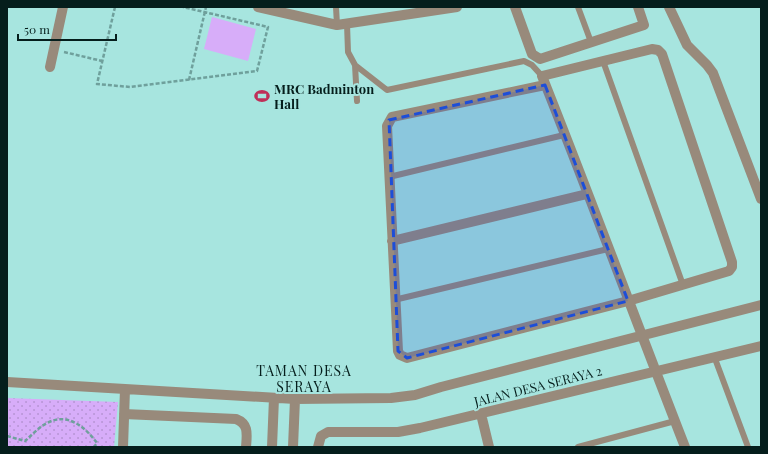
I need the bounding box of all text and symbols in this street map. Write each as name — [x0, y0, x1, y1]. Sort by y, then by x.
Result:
scale bar — [18, 16, 116, 42]
text: 50 m — [24, 21, 50, 37]
place label: MRC Badminton Hall — [274, 80, 374, 112]
sports icon: MRC Badminton Hall — [253, 87, 271, 105]
district label: TAMAN DESA SERAYA — [256, 361, 352, 396]
street label: JALAN DESA SERAYA 2 — [471, 361, 604, 410]

